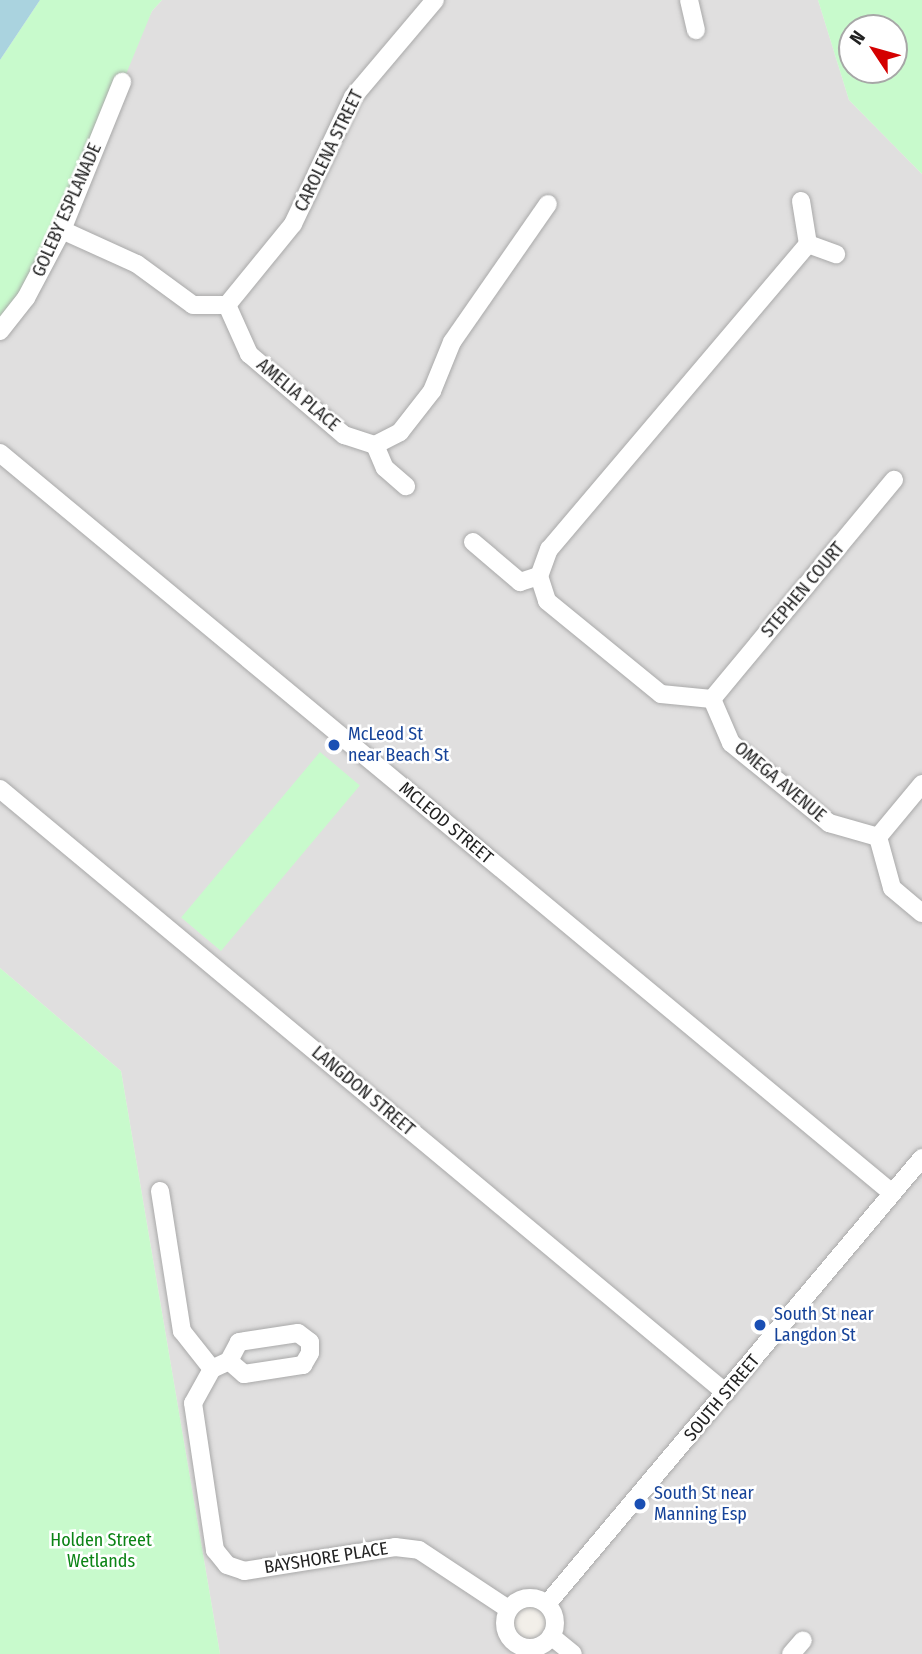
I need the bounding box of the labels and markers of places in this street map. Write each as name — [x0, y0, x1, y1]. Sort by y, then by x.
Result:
place label: McLeod St near Beach St — [348, 724, 449, 766]
marker: McLeod St near Beach St — [326, 737, 342, 753]
place label: South St near Langdon St — [774, 1304, 874, 1346]
marker: South St near Langdon St — [752, 1317, 768, 1333]
place label: South St near Manning Esp — [654, 1483, 754, 1526]
marker: South St near Manning Esp — [632, 1496, 648, 1512]

